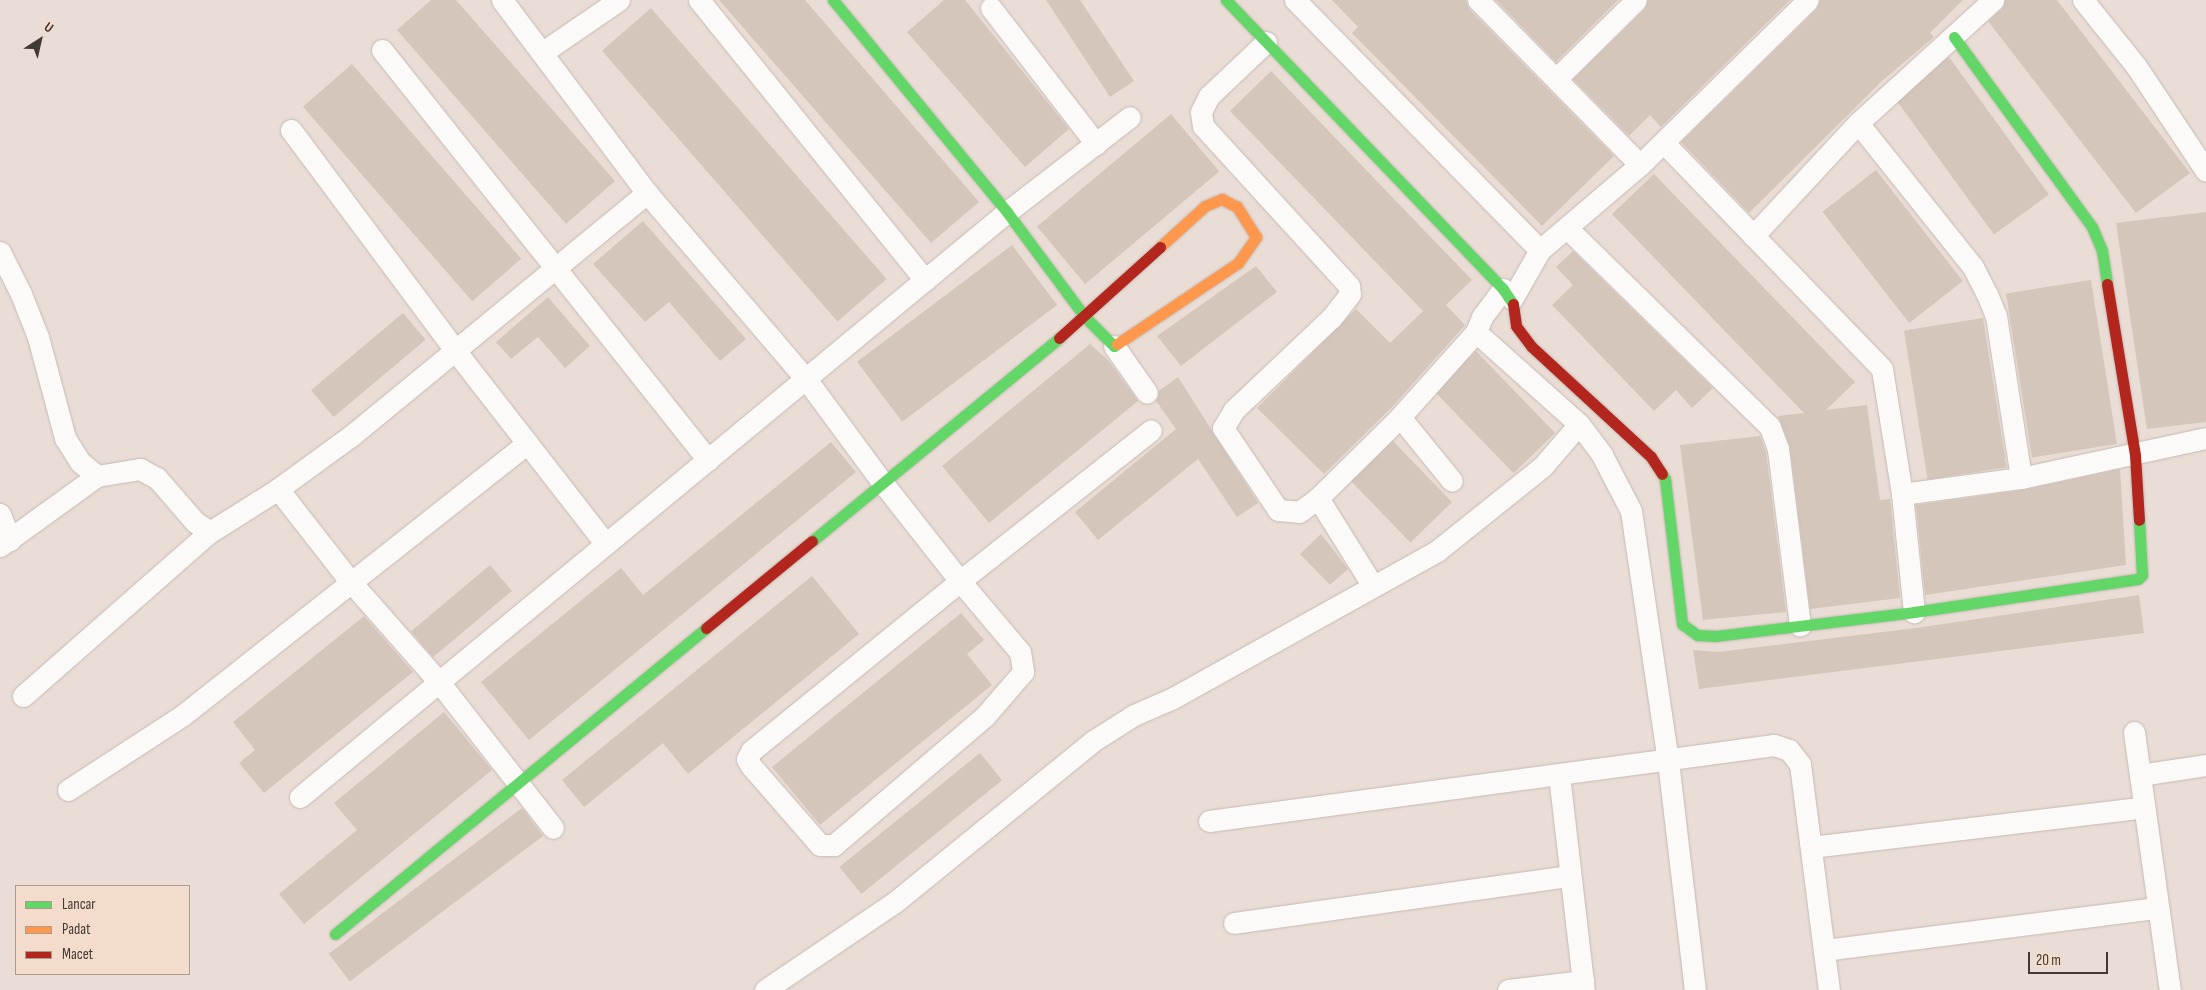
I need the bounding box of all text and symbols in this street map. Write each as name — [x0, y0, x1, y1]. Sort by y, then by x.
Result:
north arrow — [15, 15, 65, 65]
text: U — [41, 18, 57, 36]
legend — [15, 885, 190, 975]
text: Lancar — [62, 895, 96, 914]
text: Padat — [62, 920, 91, 939]
scale bar — [2031, 942, 2111, 974]
text: Macet — [62, 945, 93, 964]
text: 20 m — [2036, 951, 2061, 970]

